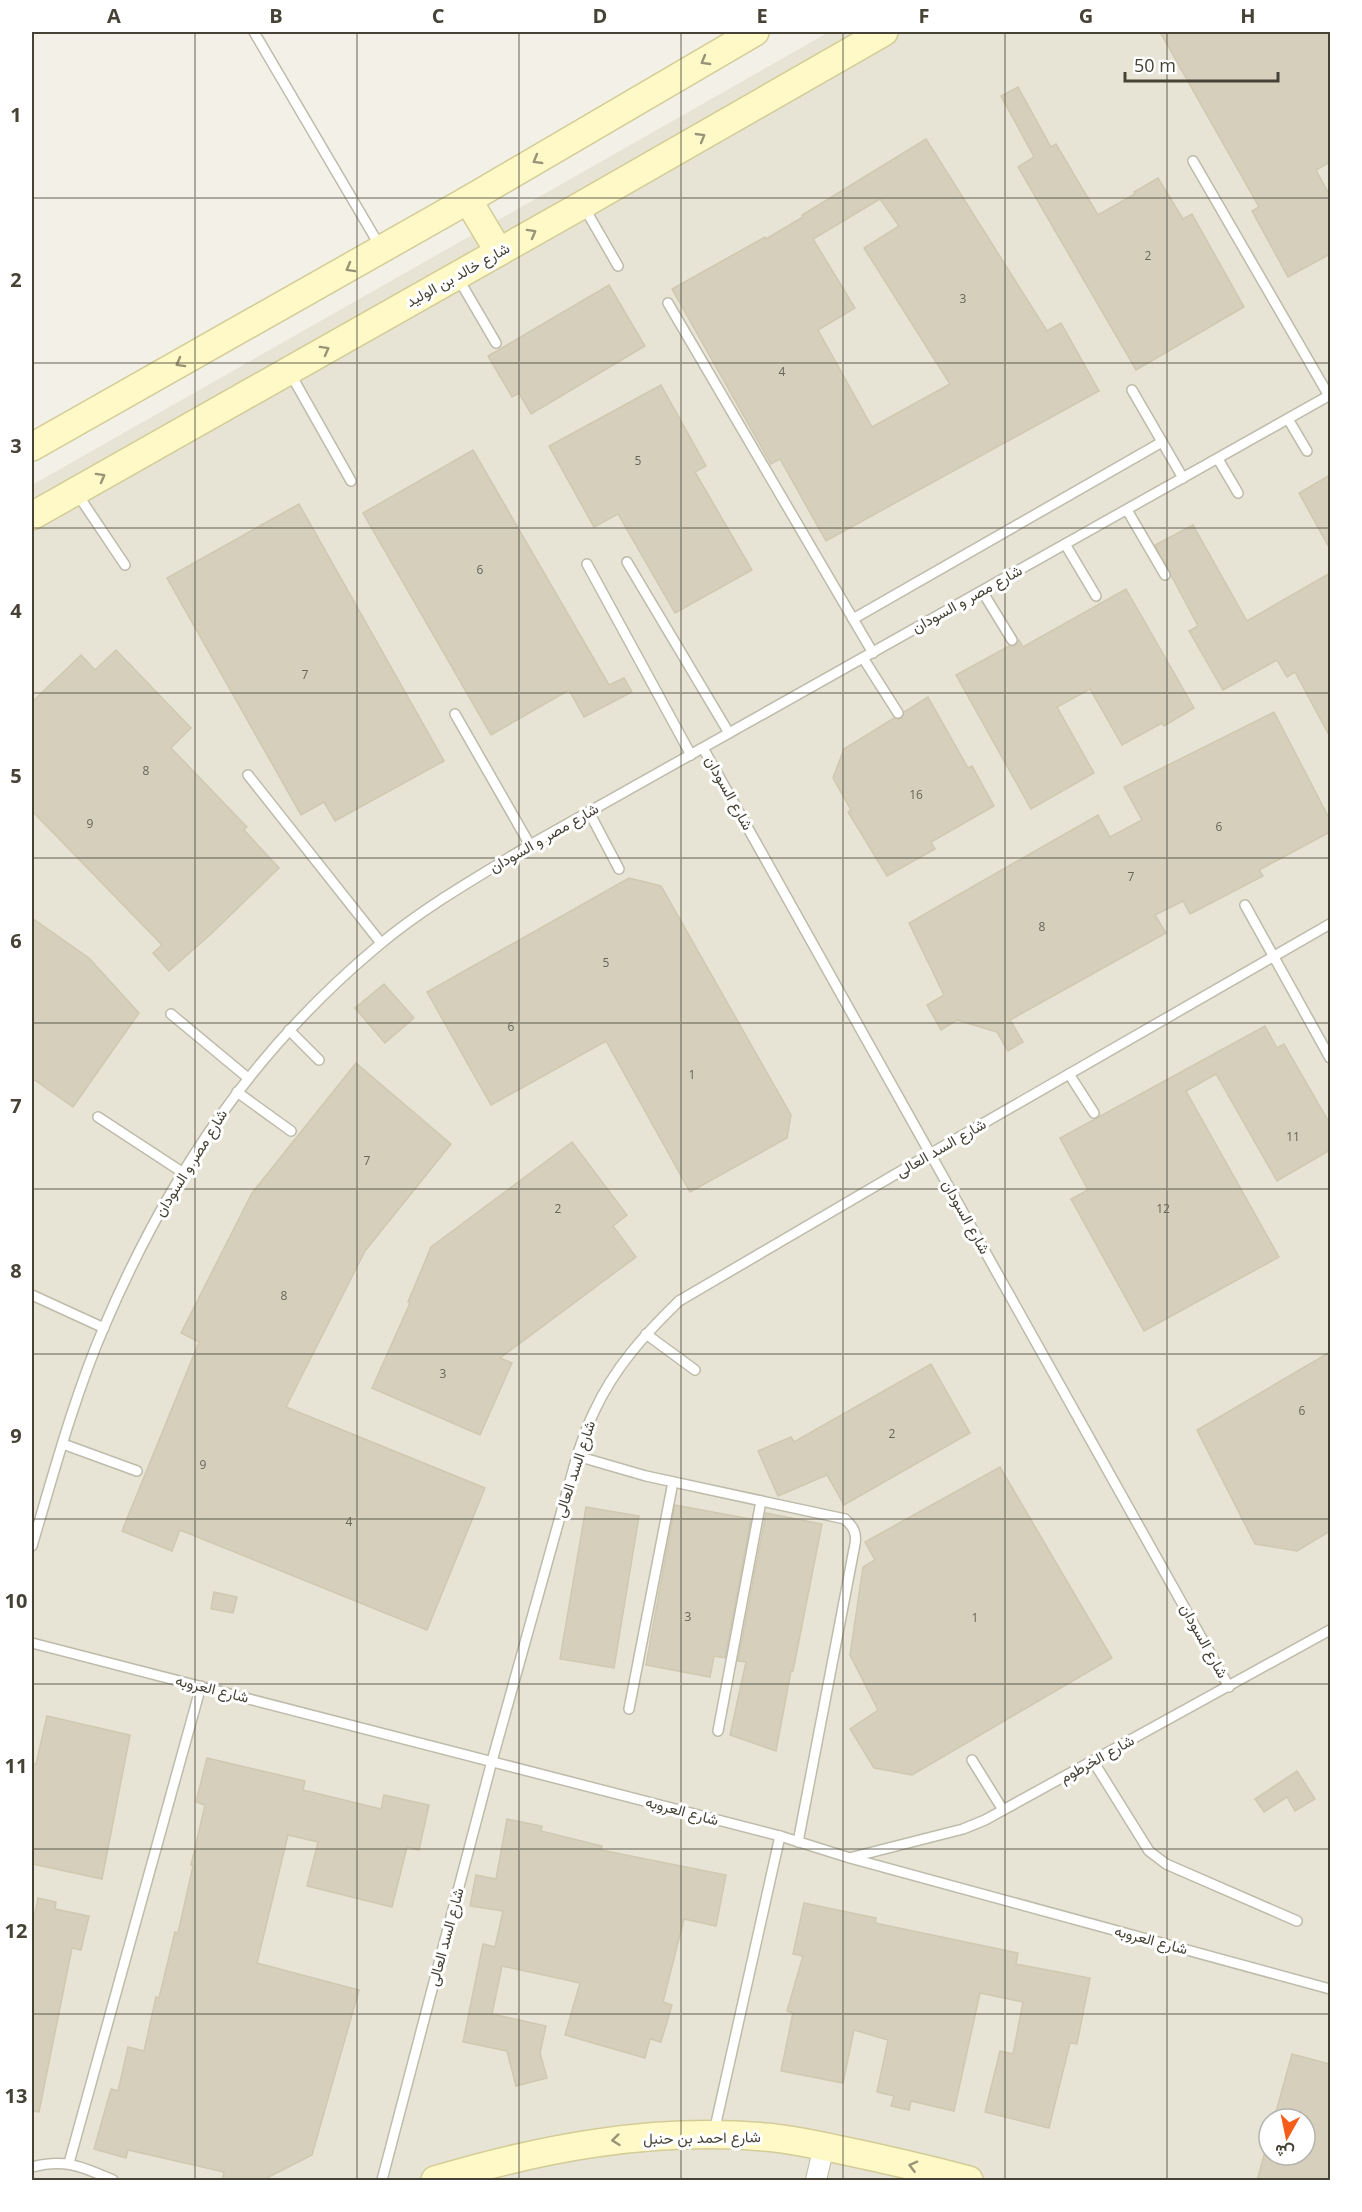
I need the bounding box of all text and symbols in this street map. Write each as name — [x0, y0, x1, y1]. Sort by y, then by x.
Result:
text: A — [107, 2, 121, 29]
text: B — [269, 2, 283, 29]
text: C — [432, 2, 445, 29]
text: D — [593, 2, 607, 29]
text: E — [756, 2, 768, 29]
text: F — [919, 2, 929, 29]
text: G — [1079, 2, 1093, 29]
text: H — [1240, 2, 1256, 29]
scale bar — [1125, 45, 1278, 83]
text: 50 m — [1134, 53, 1176, 77]
one-way arrow — [701, 54, 711, 66]
text: 1 — [10, 101, 22, 128]
one-way arrow — [695, 132, 705, 144]
one-way arrow — [533, 153, 543, 164]
one-way arrow — [526, 229, 536, 241]
street label: شارع خالد بن الوليد — [402, 237, 514, 313]
house number: 2 — [1145, 247, 1152, 264]
one-way arrow — [346, 261, 356, 272]
text: 2 — [10, 266, 22, 293]
house number: 3 — [960, 290, 967, 307]
one-way arrow — [319, 346, 330, 357]
one-way arrow — [176, 356, 186, 368]
house number: 4 — [779, 363, 786, 380]
text: 3 — [10, 432, 22, 459]
house number: 5 — [635, 452, 642, 469]
one-way arrow — [95, 472, 105, 484]
street label: شارع مصر و السودان — [908, 559, 1026, 638]
house number: 6 — [477, 561, 484, 578]
text: 4 — [10, 597, 22, 624]
house number: 7 — [302, 666, 309, 683]
street label: شارع السودان — [699, 752, 759, 834]
text: 5 — [10, 762, 22, 789]
house number: 8 — [143, 762, 150, 779]
house number: 16 — [909, 786, 923, 803]
street label: شارع مصر و السودان — [485, 798, 603, 878]
house number: 9 — [87, 815, 94, 832]
house number: 6 — [1216, 818, 1223, 835]
house number: 7 — [1128, 868, 1135, 885]
house number: 8 — [1039, 918, 1046, 935]
text: 6 — [10, 927, 22, 954]
house number: 5 — [603, 954, 610, 971]
house number: 6 — [508, 1018, 515, 1035]
house number: 1 — [689, 1066, 695, 1083]
text: 7 — [10, 1092, 22, 1119]
street label: شارع مصر و السودان — [149, 1105, 233, 1221]
street label: شارع السد العالى — [892, 1113, 990, 1183]
house number: 11 — [1286, 1128, 1300, 1145]
house number: 7 — [364, 1152, 371, 1169]
street label: شارع السودان — [936, 1176, 996, 1258]
house number: 2 — [555, 1200, 562, 1217]
house number: 12 — [1156, 1200, 1170, 1217]
text: 8 — [10, 1257, 22, 1284]
house number: 8 — [281, 1287, 288, 1304]
house number: 3 — [440, 1365, 447, 1382]
house number: 6 — [1299, 1402, 1306, 1419]
street label: شارع السد العالى — [549, 1418, 601, 1520]
text: 9 — [10, 1422, 22, 1449]
house number: 2 — [889, 1425, 896, 1442]
house number: 9 — [200, 1456, 207, 1473]
house number: 4 — [346, 1513, 353, 1530]
text: 10 — [5, 1587, 27, 1614]
street label: شارع السودان — [1174, 1600, 1234, 1682]
house number: 3 — [685, 1608, 692, 1625]
house number: 1 — [972, 1609, 978, 1626]
street label: شارع العروبه — [173, 1669, 251, 1709]
street label: شارع الخرطوم — [1056, 1729, 1138, 1789]
text: 11 — [5, 1752, 27, 1779]
street label: شارع العروبه — [643, 1791, 721, 1831]
street label: شارع السد العالى — [422, 1885, 470, 1989]
text: 12 — [5, 1917, 27, 1944]
street label: شارع العروبه — [1112, 1920, 1190, 1960]
text: 13 — [5, 2082, 27, 2109]
north arrow — [1257, 2107, 1317, 2167]
street label: شارع احمد بن حنبل — [643, 2126, 761, 2150]
one-way arrow — [611, 2133, 620, 2146]
text: ش — [1273, 2139, 1296, 2164]
one-way arrow — [908, 2160, 918, 2173]

